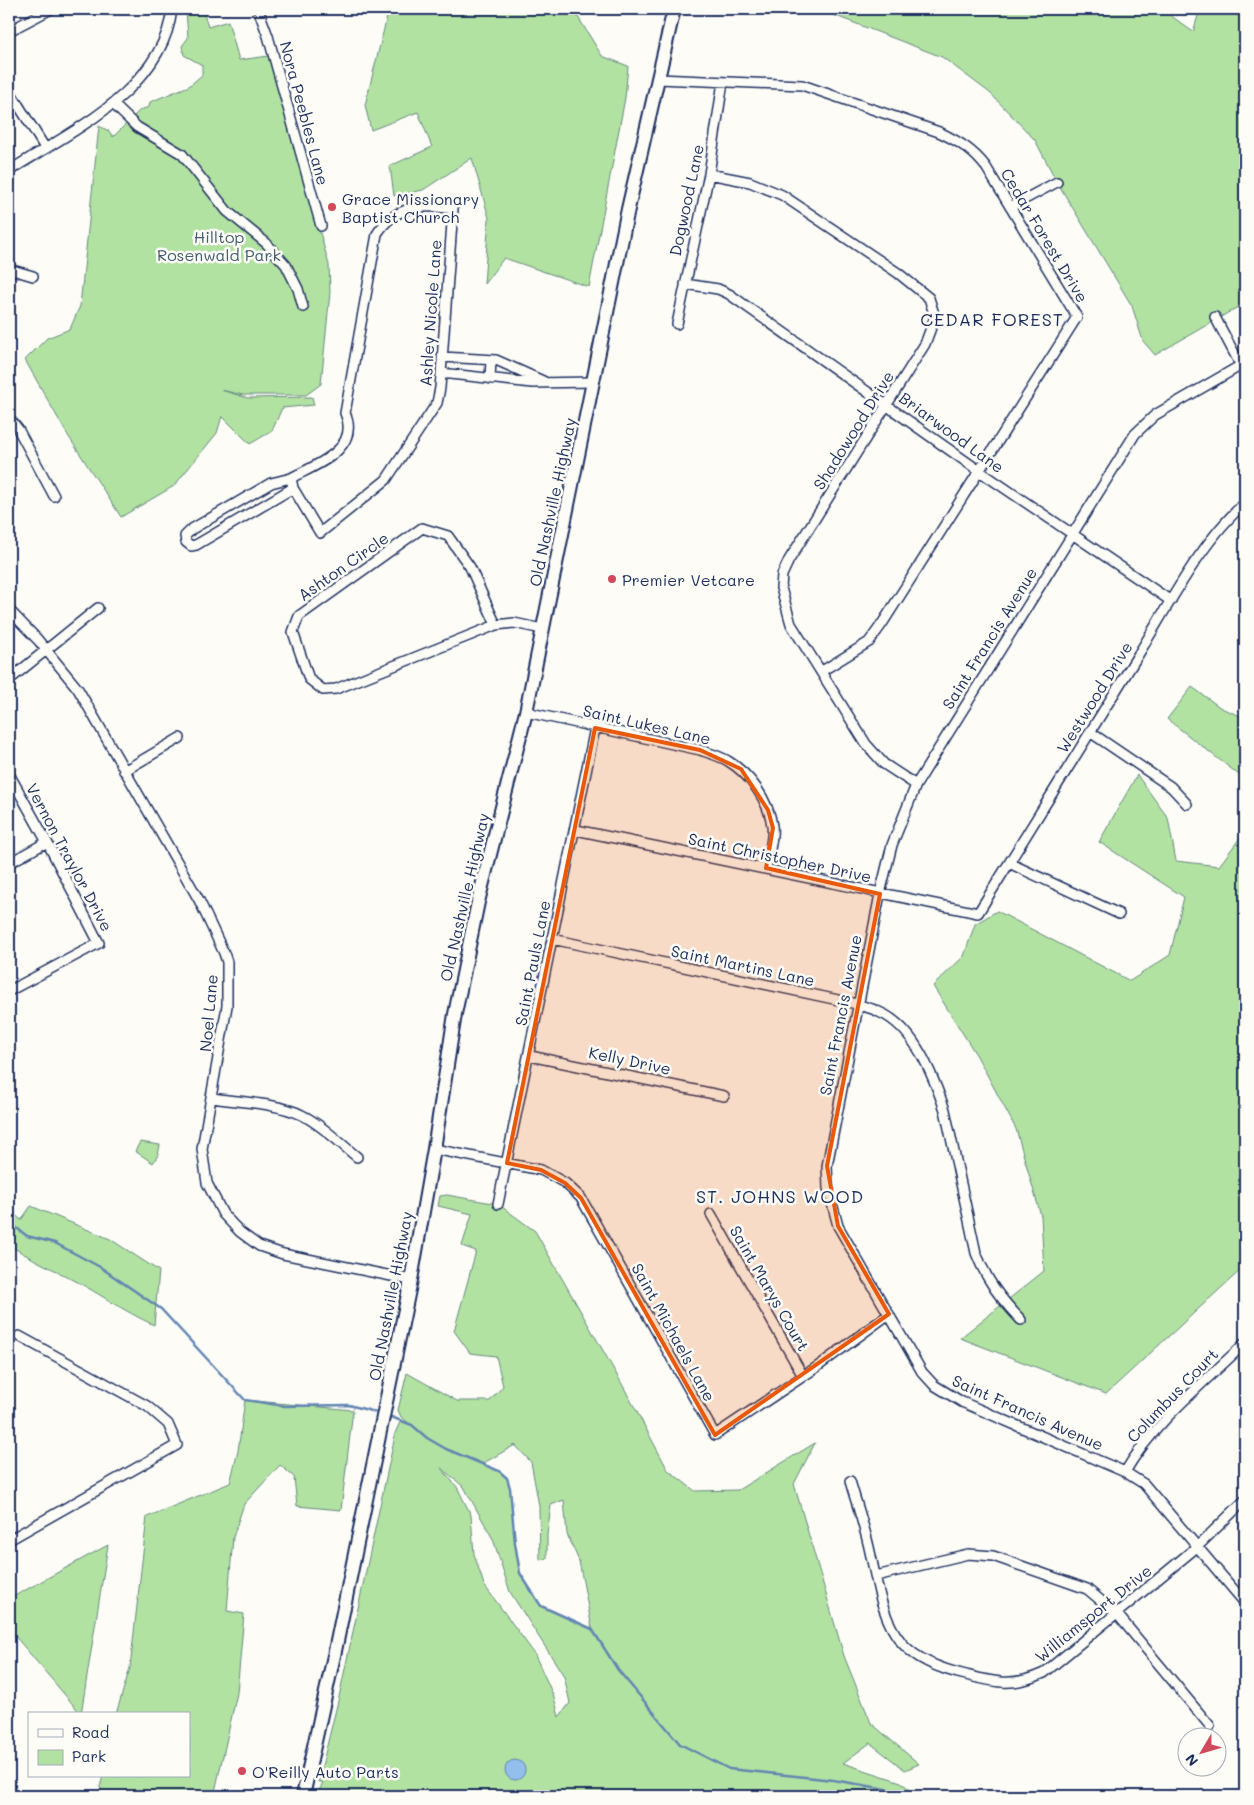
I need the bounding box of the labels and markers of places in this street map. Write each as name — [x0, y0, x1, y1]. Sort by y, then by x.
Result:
place label: Grace Missionary Baptist Church — [342, 188, 479, 227]
marker: Grace Missionary Baptist Church — [326, 201, 338, 213]
place label: Premier Vetcare — [622, 569, 755, 590]
marker: Premier Vetcare — [606, 573, 618, 585]
place label: O'Reilly Auto Parts — [252, 1761, 399, 1782]
marker: O'Reilly Auto Parts — [236, 1765, 248, 1777]

